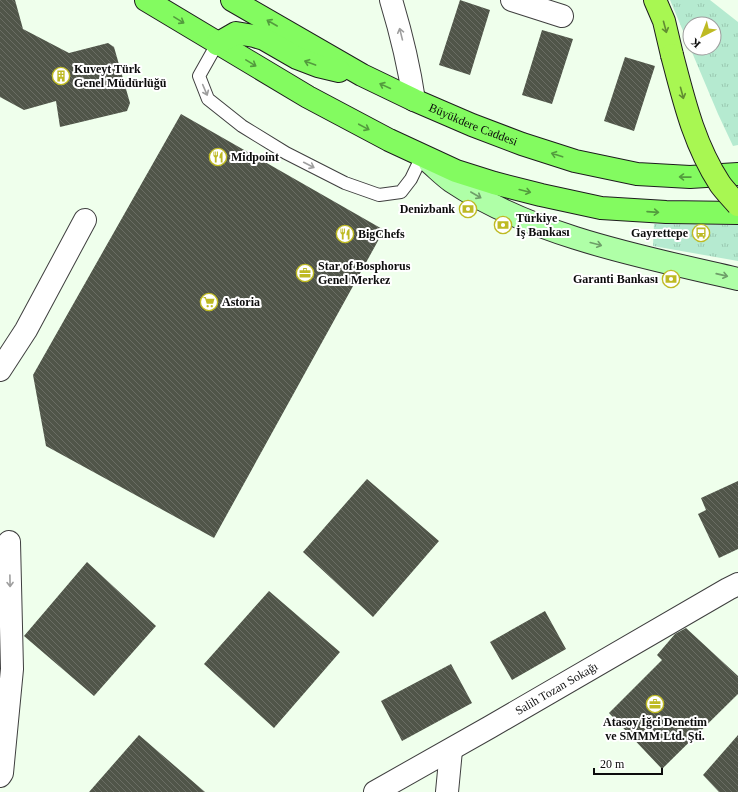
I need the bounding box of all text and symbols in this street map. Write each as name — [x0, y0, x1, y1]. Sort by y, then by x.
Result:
north arrow — [682, 16, 722, 56]
one-way arrow — [173, 17, 185, 25]
one-way arrow — [266, 18, 278, 26]
one-way arrow — [662, 20, 669, 33]
one-way arrow — [396, 28, 404, 41]
text: K — [688, 36, 703, 51]
one-way arrow — [304, 58, 316, 66]
one-way arrow — [245, 60, 257, 68]
place label: Kuveyt Türk Genel Müdürlüğü — [74, 62, 167, 90]
building icon: Kuveyt Türk Genel Müdürlüğü — [51, 66, 71, 86]
one-way arrow — [379, 82, 391, 89]
one-way arrow — [202, 84, 209, 96]
one-way arrow — [679, 86, 686, 99]
street label: Büyükdere Caddesi — [427, 100, 520, 149]
one-way arrow — [358, 124, 370, 132]
restaurant icon: Midpoint — [208, 147, 228, 167]
place label: Midpoint — [231, 150, 279, 164]
one-way arrow — [551, 151, 564, 158]
one-way arrow — [303, 162, 315, 169]
one-way arrow — [679, 173, 692, 181]
one-way arrow — [518, 187, 531, 195]
one-way arrow — [470, 191, 482, 199]
bank icon: Denizbank — [458, 199, 478, 219]
place label: Denizbank — [400, 202, 455, 216]
one-way arrow — [646, 208, 659, 215]
place label: Türkiye İş Bankası — [516, 211, 570, 239]
bank icon: Türkiye İş Bankası — [493, 215, 513, 235]
bus stop icon: Gayrettepe — [691, 223, 711, 243]
restaurant icon: BigChefs — [335, 224, 355, 244]
place label: Gayrettepe — [631, 226, 689, 240]
place label: BigChefs — [358, 227, 405, 241]
one-way arrow — [589, 241, 602, 248]
place label: Star of Bosphorus Genel Merkez — [318, 259, 411, 287]
office icon: Star of Bosphorus Genel Merkez — [295, 263, 315, 283]
bank icon: Garanti Bankası — [661, 269, 681, 289]
place label: Garanti Bankası — [573, 272, 659, 286]
one-way arrow — [715, 272, 728, 280]
supermarket icon: Astoria — [199, 292, 219, 312]
place label: Astoria — [222, 295, 260, 309]
one-way arrow — [6, 574, 14, 587]
street label: Salih Tozan Sokağı — [513, 659, 601, 718]
office icon: Atasoy İğci Denetim ve SMMM Ltd. Şti. — [645, 694, 665, 714]
place label: Atasoy İğci Denetim ve SMMM Ltd. Şti. — [603, 715, 707, 743]
scale bar — [594, 750, 662, 776]
text: 20 m — [600, 757, 625, 771]

